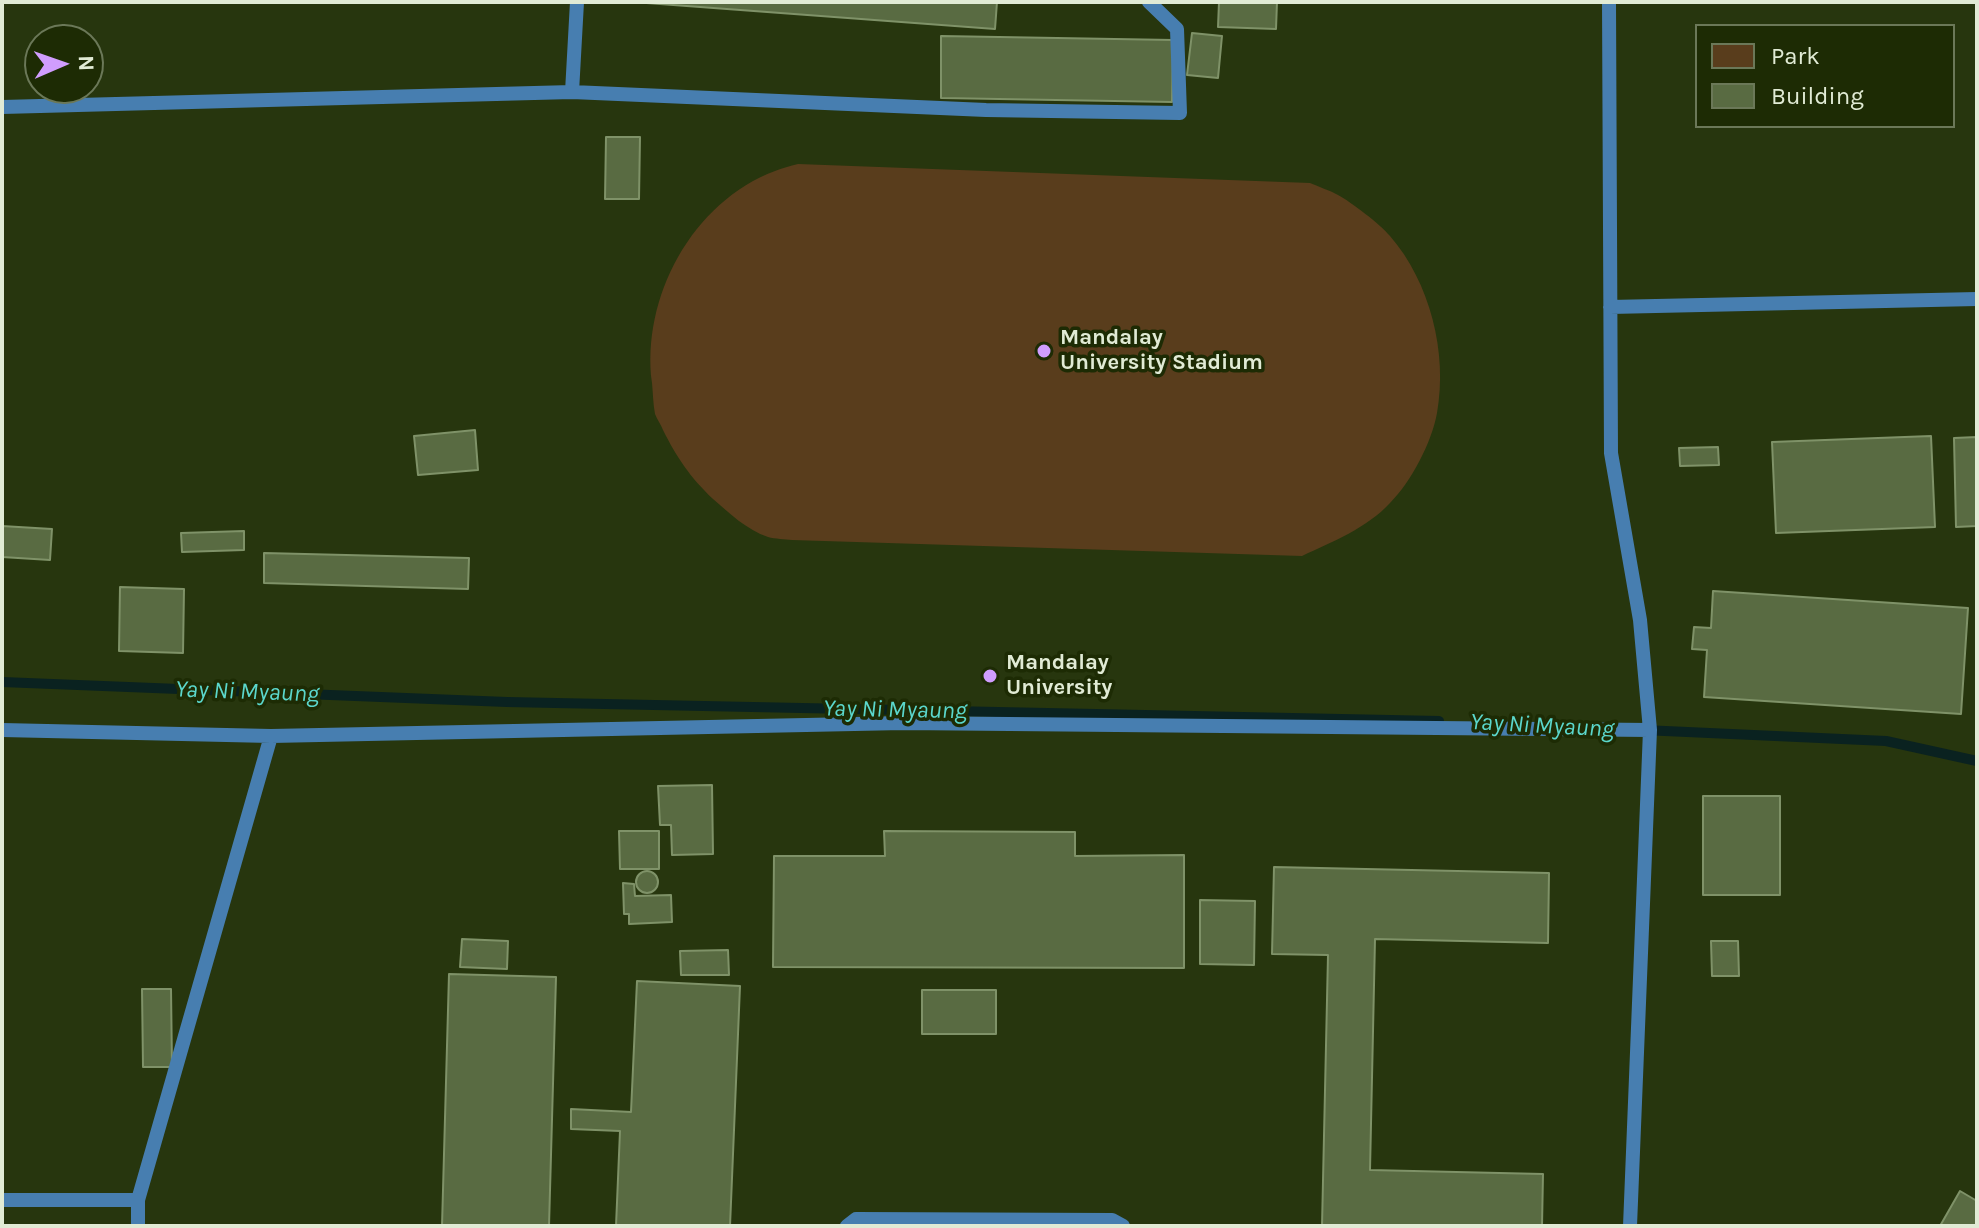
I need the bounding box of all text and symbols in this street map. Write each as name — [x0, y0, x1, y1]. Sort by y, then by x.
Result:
north arrow — [24, 24, 104, 104]
legend — [1695, 24, 1955, 128]
text: Park — [1771, 42, 1820, 70]
text: N — [73, 55, 99, 72]
text: Building — [1771, 82, 1864, 110]
place label: Mandalay University Stadium — [1060, 325, 1263, 376]
marker: Mandalay University Stadium — [1035, 342, 1053, 360]
place label: Mandalay University — [1006, 650, 1112, 702]
marker: Mandalay University — [981, 667, 999, 685]
water label: Yay Ni Myaung — [175, 675, 319, 709]
water label: Yay Ni Myaung — [823, 694, 967, 726]
water label: Yay Ni Myaung — [1469, 708, 1615, 744]

